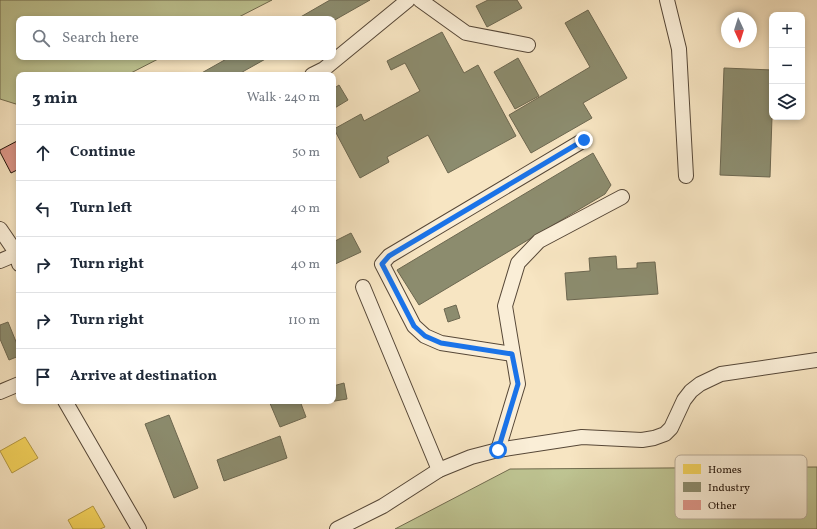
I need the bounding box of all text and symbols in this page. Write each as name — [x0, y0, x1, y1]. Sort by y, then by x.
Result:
north arrow — [721, 12, 757, 48]
map controls — [769, 12, 805, 120]
button: + — [769, 12, 805, 48]
search box — [16, 16, 336, 60]
icon: search — [30, 27, 52, 49]
text: Search here — [62, 28, 139, 49]
button: − — [769, 48, 805, 84]
button: layers — [769, 84, 805, 120]
text: 3 min — [32, 87, 78, 110]
text: Walk · 240 m — [247, 89, 320, 107]
route end — [575, 131, 593, 149]
icon: ahead — [32, 142, 54, 164]
text: Continue — [70, 142, 135, 163]
text: 50 m — [292, 144, 320, 162]
icon: left — [32, 198, 54, 220]
text: Turn left — [70, 198, 132, 219]
text: 40 m — [291, 200, 320, 218]
icon: right — [32, 254, 54, 276]
text: Turn right — [70, 254, 144, 275]
text: 40 m — [291, 256, 320, 274]
icon: right — [32, 310, 54, 332]
text: Turn right — [70, 310, 144, 331]
text: 110 m — [288, 312, 320, 330]
icon: arrive — [32, 366, 54, 388]
text: Arrive at destination — [70, 366, 217, 387]
route start — [489, 441, 507, 459]
legend — [675, 455, 807, 519]
text: Homes — [708, 463, 742, 478]
text: Industry — [708, 481, 750, 496]
text: Other — [708, 499, 737, 514]

